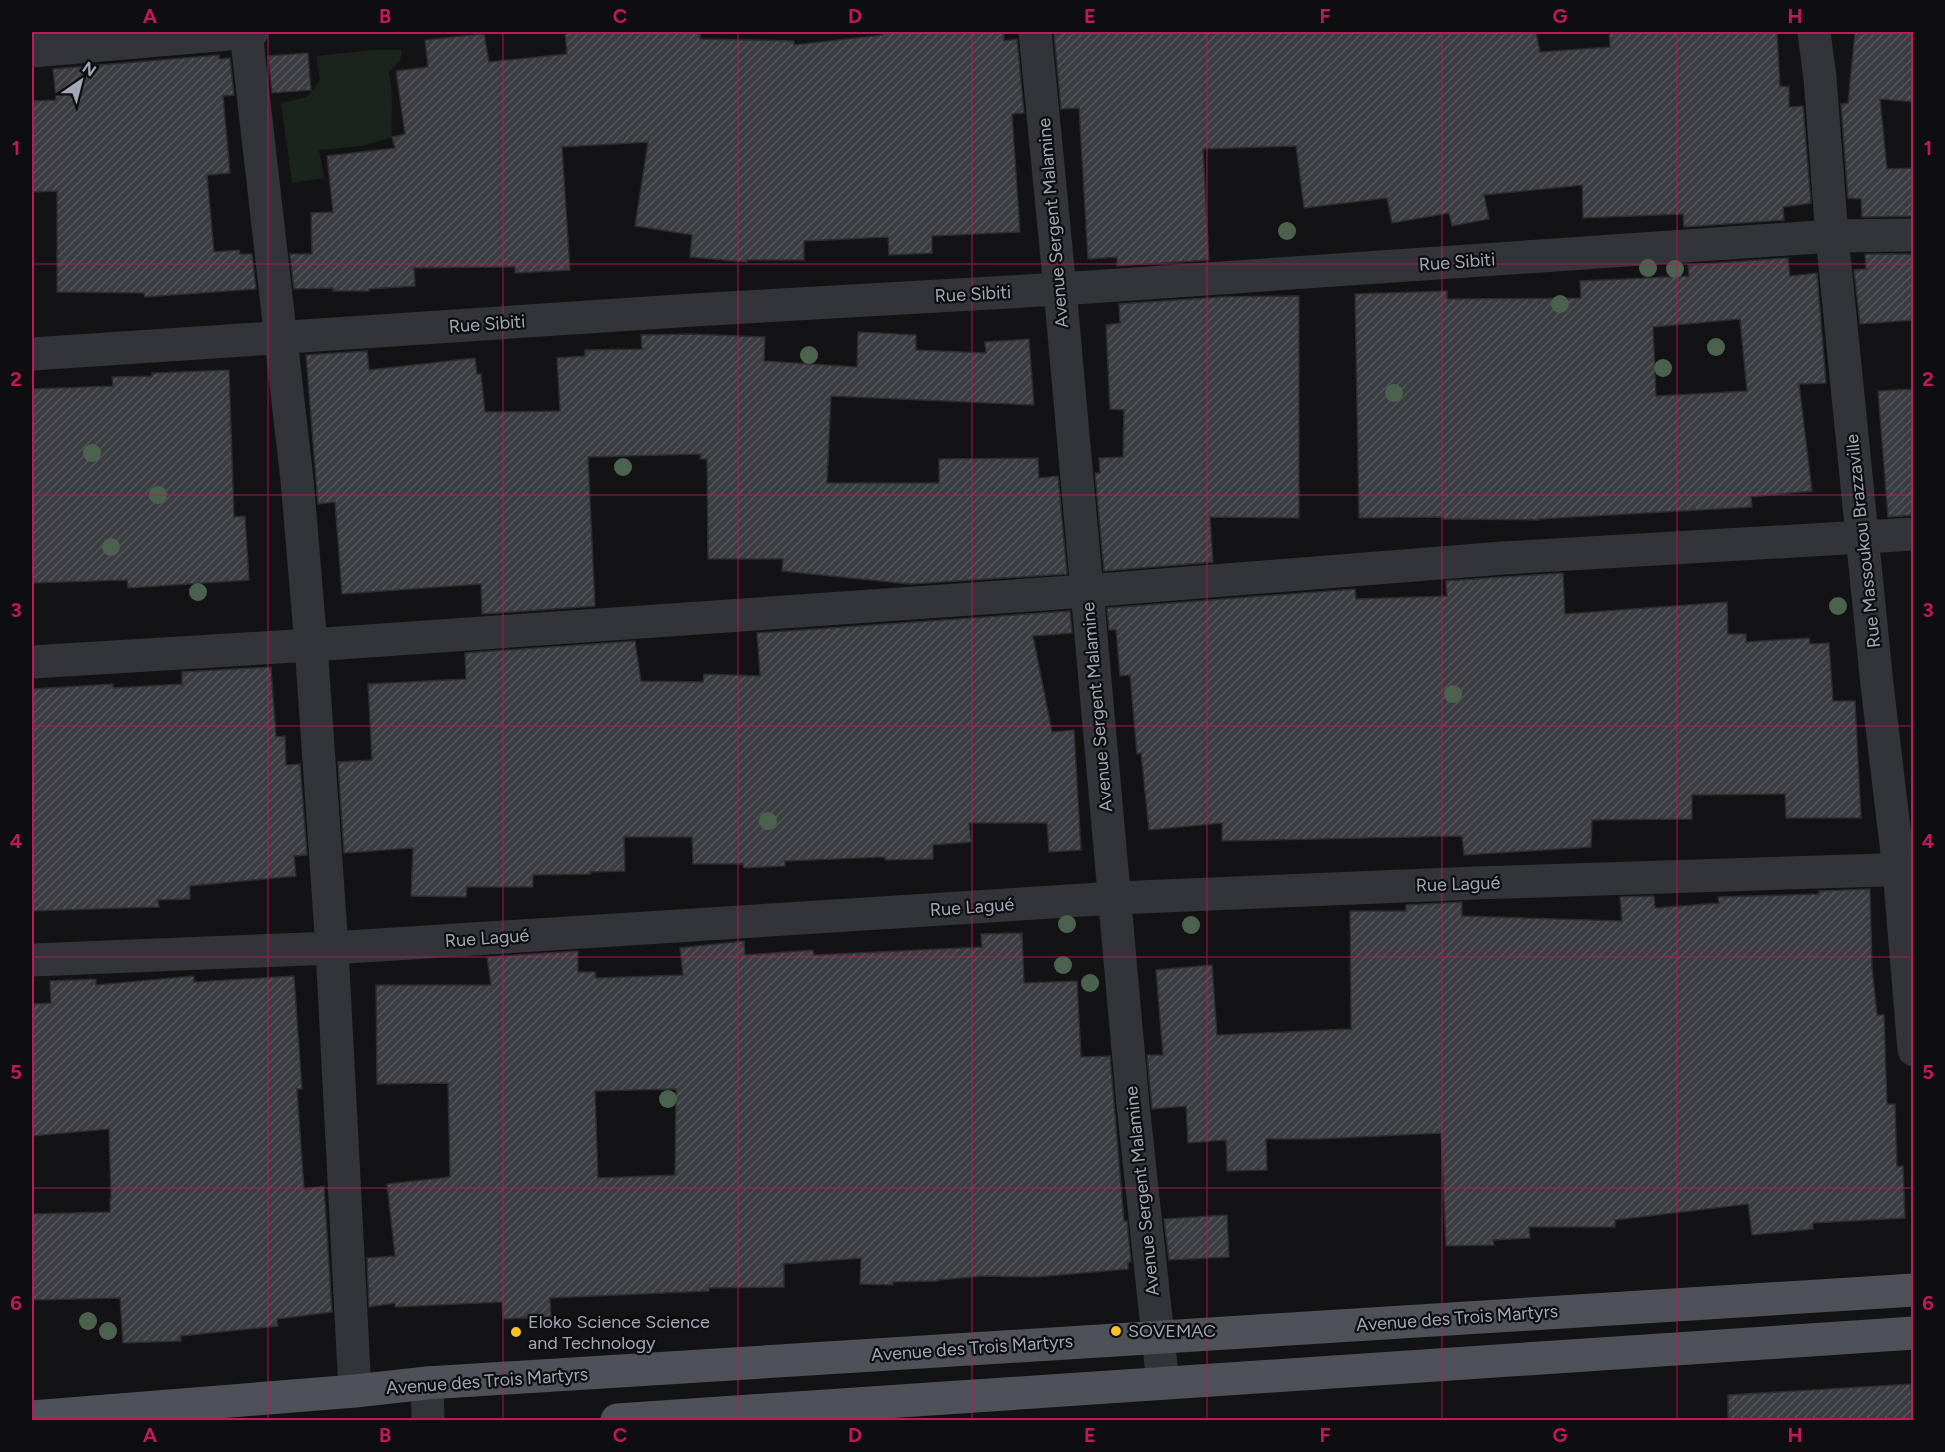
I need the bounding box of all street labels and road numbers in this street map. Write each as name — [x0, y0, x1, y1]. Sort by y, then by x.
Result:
street label: Avenue Sergent Malamine — [1033, 117, 1073, 329]
street label: Rue Sibiti — [1418, 248, 1496, 276]
street label: Rue Sibiti — [934, 281, 1012, 307]
street label: Rue Sibiti — [448, 310, 526, 338]
street label: Rue Massoukou Brazzaville — [1841, 433, 1885, 649]
street label: Avenue Sergent Malamine — [1077, 601, 1117, 813]
street label: Rue Lagué — [1415, 872, 1501, 896]
street label: Rue Lagué — [929, 893, 1015, 921]
street label: Rue Lagué — [444, 924, 530, 952]
street label: Avenue Sergent Malamine — [1120, 1085, 1164, 1297]
street label: Avenue des Trois Martyrs — [1355, 1300, 1559, 1336]
street label: Avenue des Trois Martyrs — [870, 1330, 1074, 1366]
street label: Avenue des Trois Martyrs — [385, 1363, 589, 1399]

